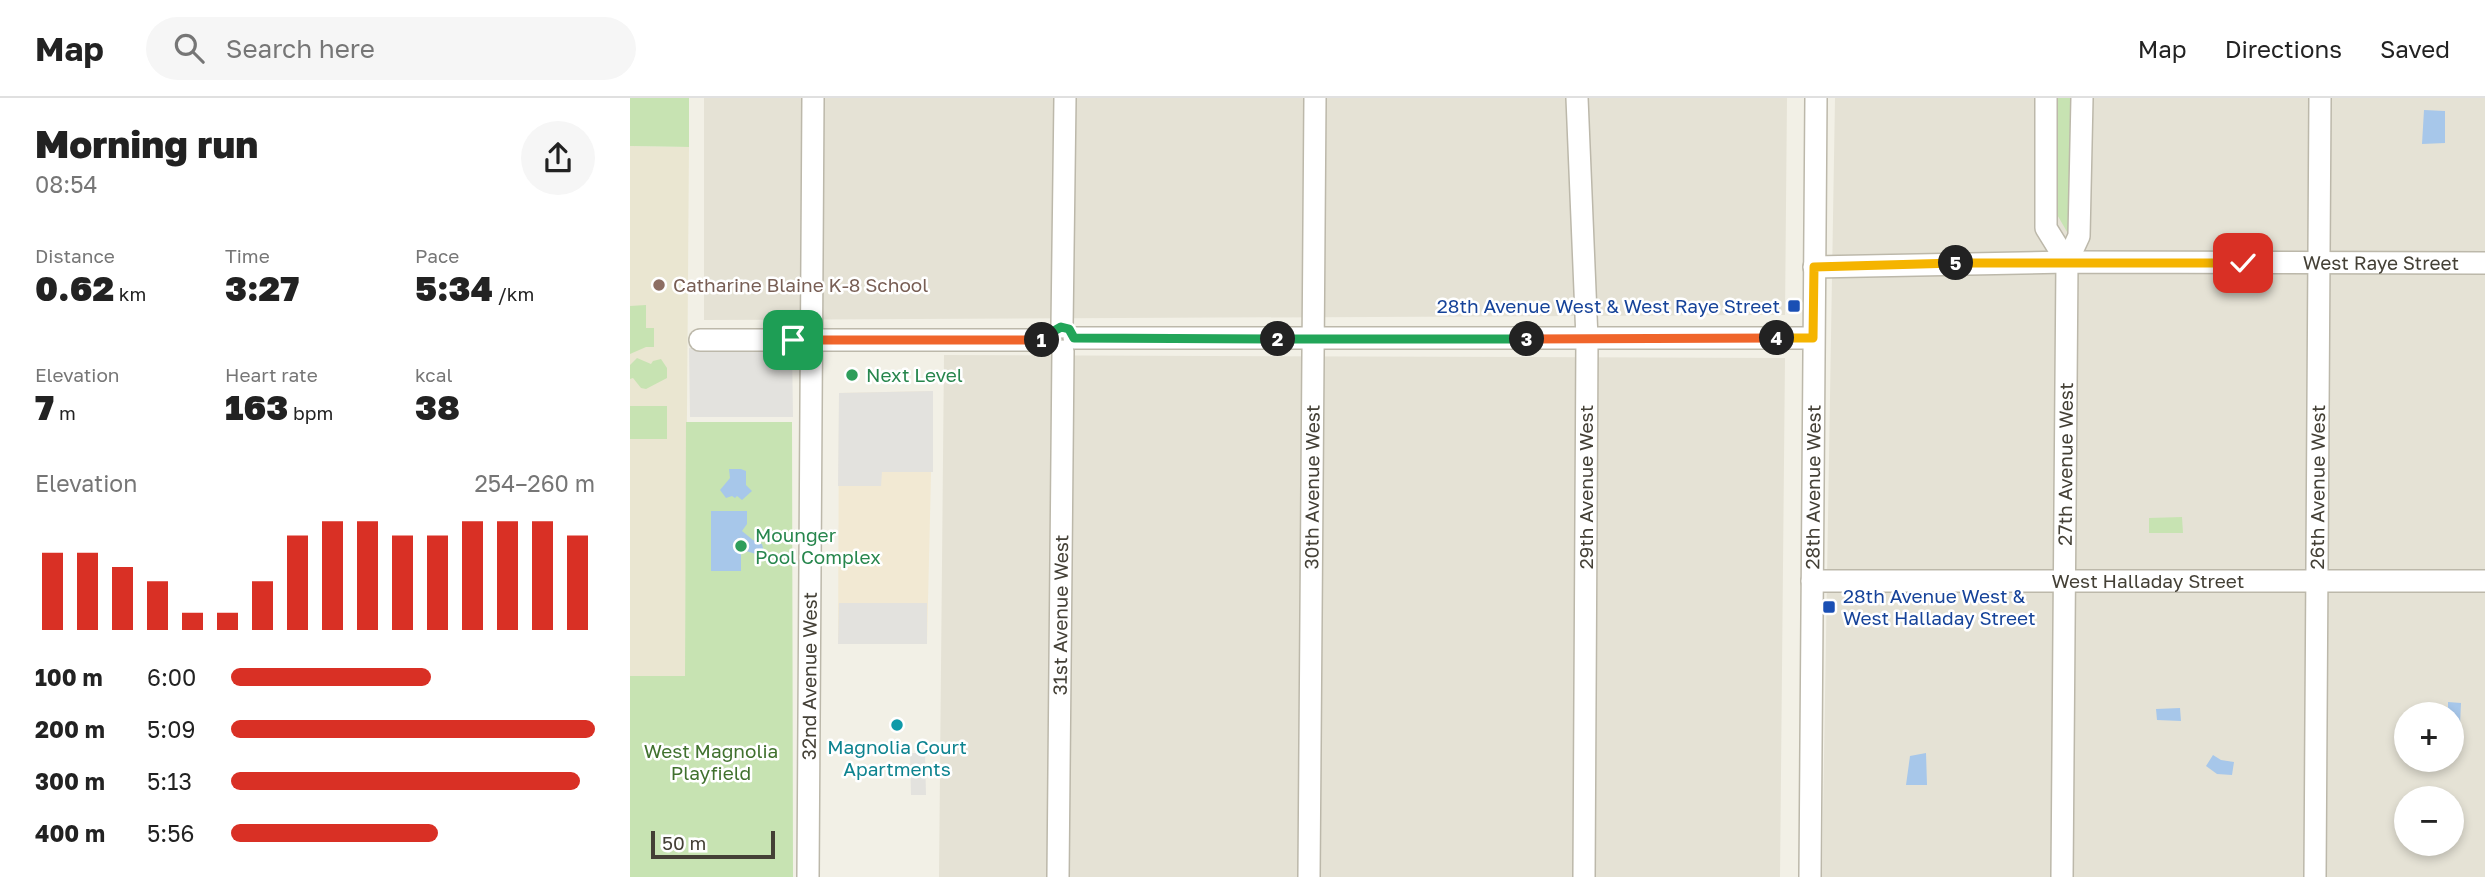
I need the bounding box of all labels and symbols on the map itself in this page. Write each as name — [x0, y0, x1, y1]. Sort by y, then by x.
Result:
pin — [2213, 233, 2273, 293]
pin: 5 — [1938, 246, 1974, 280]
street label: West Raye Street — [2303, 251, 2459, 274]
place label: Catharine Blaine K-8 School — [673, 273, 928, 296]
marker: Catharine Blaine K-8 School — [651, 277, 667, 293]
place label: 28th Avenue West & West Raye Street — [1437, 294, 1780, 317]
marker: 28th Avenue West & West Raye Street — [1786, 298, 1802, 314]
pin — [763, 310, 823, 370]
pin: 4 — [1760, 320, 1794, 356]
pin: 1 — [1024, 322, 1060, 358]
pin: 2 — [1260, 322, 1296, 356]
pin: 3 — [1510, 322, 1544, 356]
place label: Next Level — [866, 363, 963, 386]
marker: Next Level — [844, 367, 860, 383]
street label: 27th Avenue West — [2053, 382, 2077, 546]
street label: 30th Avenue West — [1299, 404, 1324, 570]
street label: 29th Avenue West — [1574, 405, 1597, 569]
street label: 28th Avenue West — [1800, 405, 1825, 569]
street label: 26th Avenue West — [2305, 405, 2329, 569]
place label: Mounger Pool Complex — [755, 523, 881, 568]
street label: 31st Avenue West — [1048, 534, 1072, 696]
marker: Mounger Pool Complex — [733, 538, 749, 554]
street label: West Halladay Street — [2052, 569, 2244, 592]
place label: 28th Avenue West & West Halladay Street — [1843, 584, 2036, 629]
street label: 32nd Avenue West — [797, 592, 821, 760]
marker: 28th Avenue West & West Halladay Street — [1821, 599, 1837, 615]
marker: Magnolia Court Apartments — [889, 717, 905, 733]
place label: Magnolia Court Apartments — [827, 735, 967, 780]
park label: West Magnolia Playfield — [644, 739, 778, 784]
scale bar — [651, 828, 775, 860]

